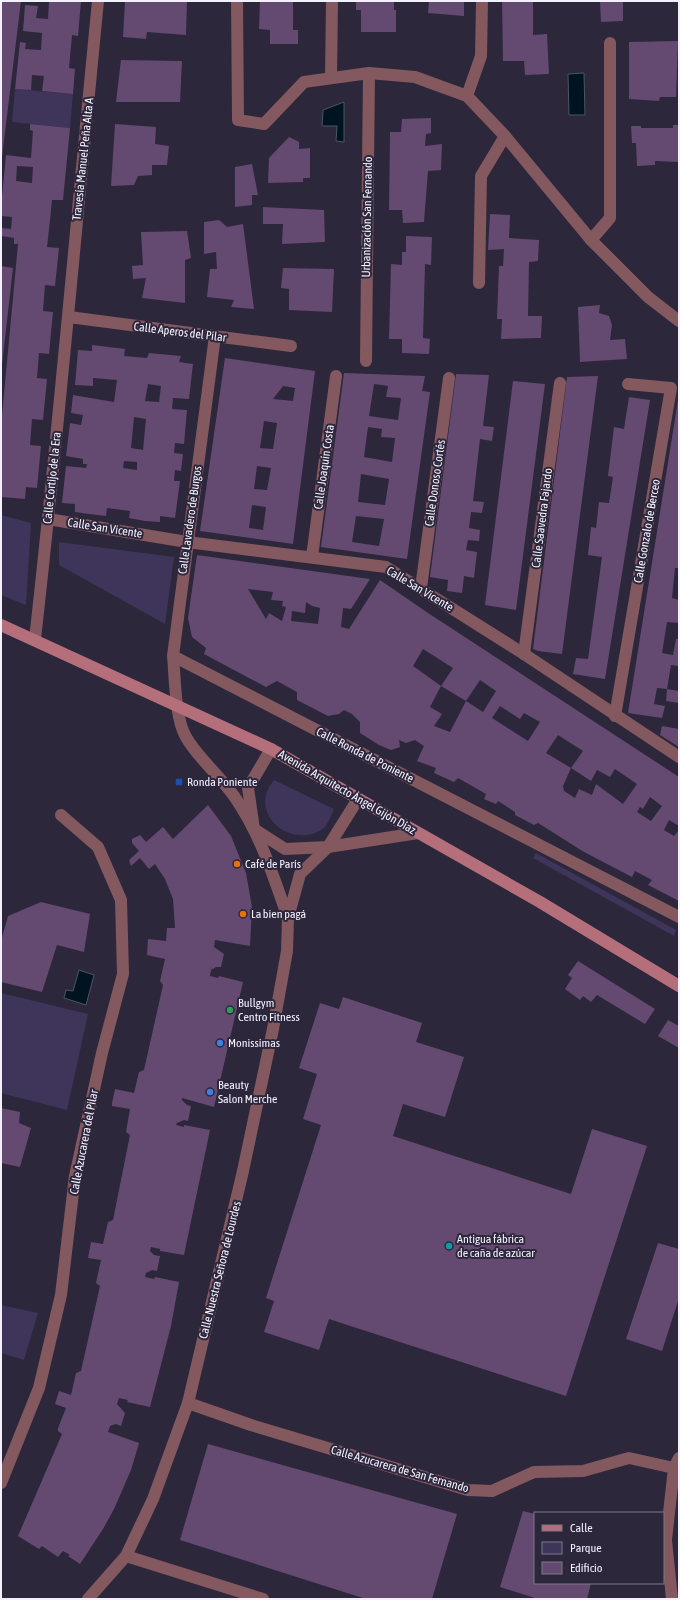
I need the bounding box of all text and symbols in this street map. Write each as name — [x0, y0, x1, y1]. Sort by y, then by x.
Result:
street label: Travesía Manuel Peña Alta A — [70, 97, 96, 221]
street label: Urbanización San Fernando — [359, 156, 375, 278]
street label: Calle Aperos del Pilar — [133, 319, 227, 345]
street label: Calle Joaquín Costa — [311, 424, 337, 510]
street label: Calle Cortijo de la Era — [40, 431, 64, 525]
street label: Calle Donoso Cortés — [422, 439, 448, 527]
street label: Calle Lavadero de Burgos — [175, 465, 205, 575]
street label: Calle Saavedra Fajardo — [529, 467, 555, 569]
street label: Calle Gonzalo de Berceo — [631, 478, 663, 584]
street label: Calle San Vicente — [67, 515, 143, 541]
street label: Calle San Vicente — [384, 564, 456, 614]
street label: Calle Ronda de Poniente — [314, 724, 416, 786]
street label: Avenida Arquitecto Ángel Gijón Díaz — [276, 747, 419, 837]
place label: Ronda Poniente — [187, 775, 257, 789]
marker: Ronda Poniente — [174, 777, 184, 787]
place label: Café de París — [245, 857, 301, 871]
marker: Café de París — [232, 859, 242, 869]
place label: La bien pagá — [251, 907, 306, 921]
marker: La bien pagá — [238, 909, 248, 919]
place label: Bullgym Centro Fitness — [238, 996, 300, 1024]
marker: Bullgym Centro Fitness — [225, 1005, 235, 1015]
place label: Monissimas — [228, 1036, 280, 1050]
marker: Monissimas — [215, 1038, 225, 1048]
place label: Beauty Salon Merche — [218, 1078, 278, 1106]
marker: Beauty Salon Merche — [205, 1087, 215, 1097]
street label: Calle Azucarera del Pilar — [67, 1088, 101, 1196]
street label: Calle Nuestra Señora de Lourdes — [196, 1200, 244, 1340]
place label: Antigua fábrica de caña de azúcar — [457, 1232, 535, 1260]
marker: Antigua fábrica de caña de azúcar — [444, 1241, 454, 1251]
street label: Calle Azucarera de San Fernando — [329, 1443, 471, 1496]
legend — [534, 1512, 664, 1584]
text: Calle — [570, 1521, 593, 1535]
text: Parque — [570, 1541, 602, 1555]
text: Edificio — [570, 1561, 603, 1575]

